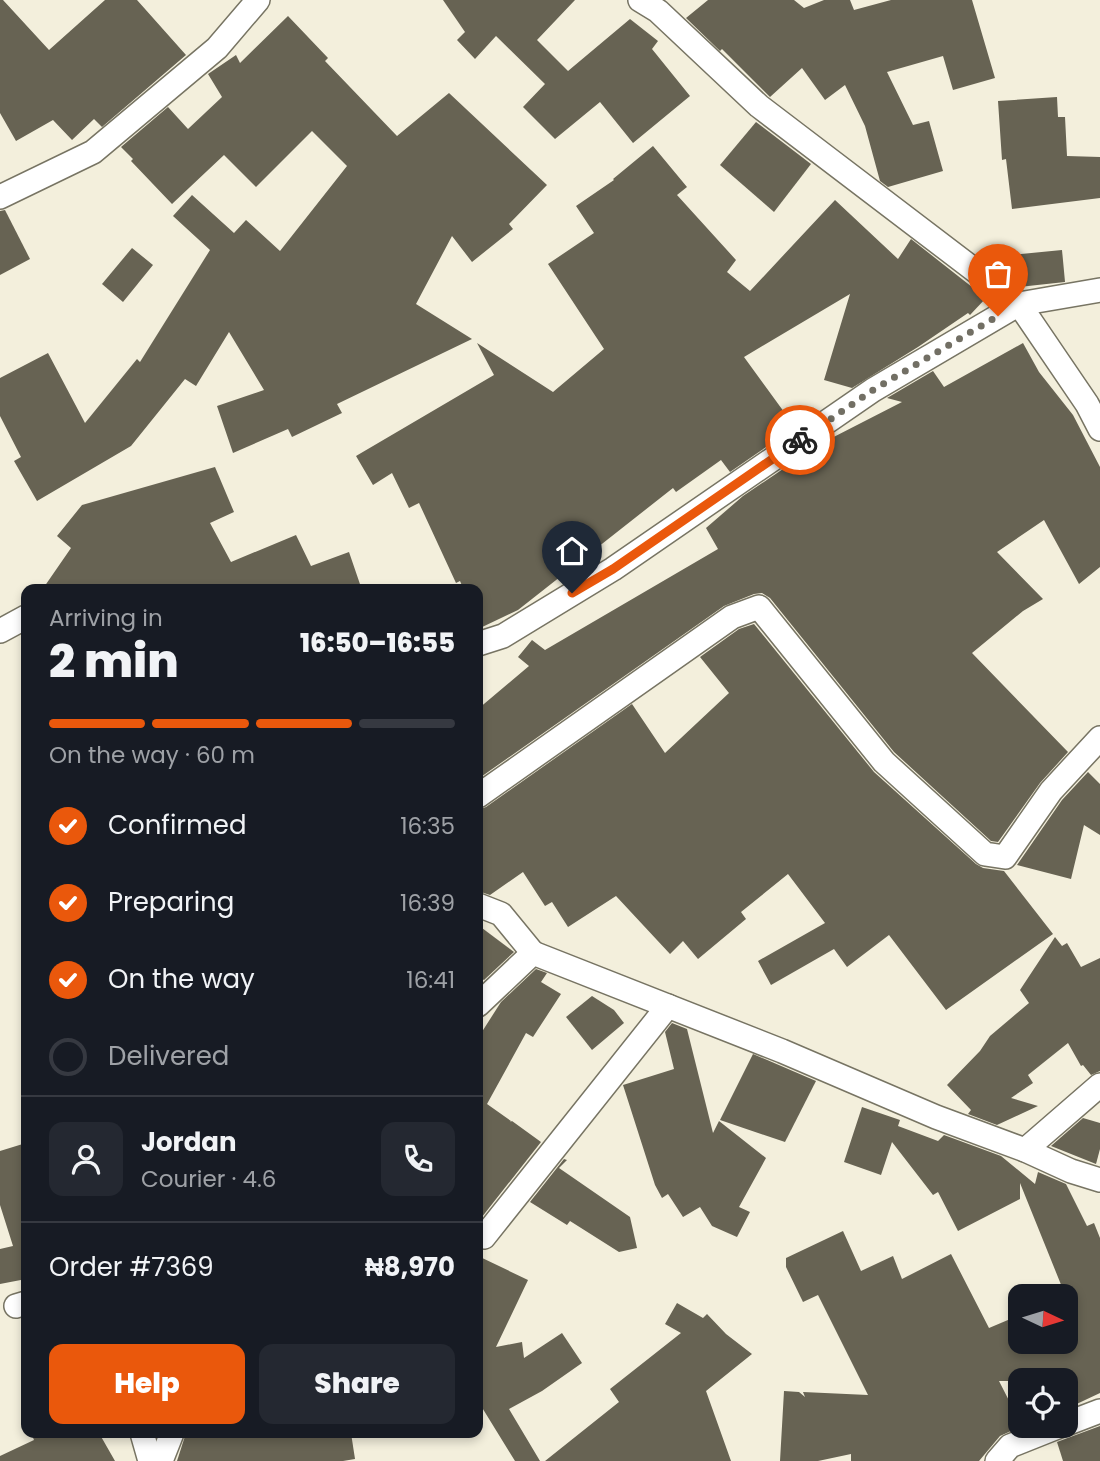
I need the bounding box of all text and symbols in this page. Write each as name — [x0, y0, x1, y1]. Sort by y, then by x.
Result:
pin — [968, 244, 1028, 316]
icon: bag — [979, 255, 1017, 293]
courier — [765, 405, 835, 475]
icon: bike — [781, 421, 819, 459]
pin — [542, 521, 602, 593]
icon: home — [553, 532, 591, 570]
text: Arriving in — [49, 602, 163, 634]
text: 16:50–16:55 — [300, 625, 455, 661]
text: 2 min — [49, 629, 179, 693]
text: On the way · 60 m — [49, 739, 255, 771]
icon: check — [49, 807, 87, 845]
text: Confirmed — [108, 807, 246, 843]
text: 16:35 — [400, 810, 455, 842]
icon: check — [49, 884, 87, 922]
text: Preparing — [108, 884, 234, 920]
text: 16:39 — [400, 887, 455, 919]
icon: check — [49, 961, 87, 999]
text: On the way — [108, 961, 255, 997]
text: 16:41 — [406, 964, 455, 996]
text: Delivered — [108, 1038, 229, 1074]
button: person — [49, 1122, 123, 1196]
button: phone — [381, 1122, 455, 1196]
text: Jordan — [141, 1124, 237, 1160]
text: Courier · 4.6 — [141, 1163, 276, 1195]
text: Order #7369 — [49, 1249, 214, 1285]
text: ₦8,970 — [365, 1249, 455, 1285]
north arrow — [1008, 1284, 1078, 1354]
map controls — [1008, 1284, 1078, 1438]
button: Help — [49, 1344, 245, 1424]
button: Share — [259, 1344, 455, 1424]
button: locate — [1008, 1368, 1078, 1438]

